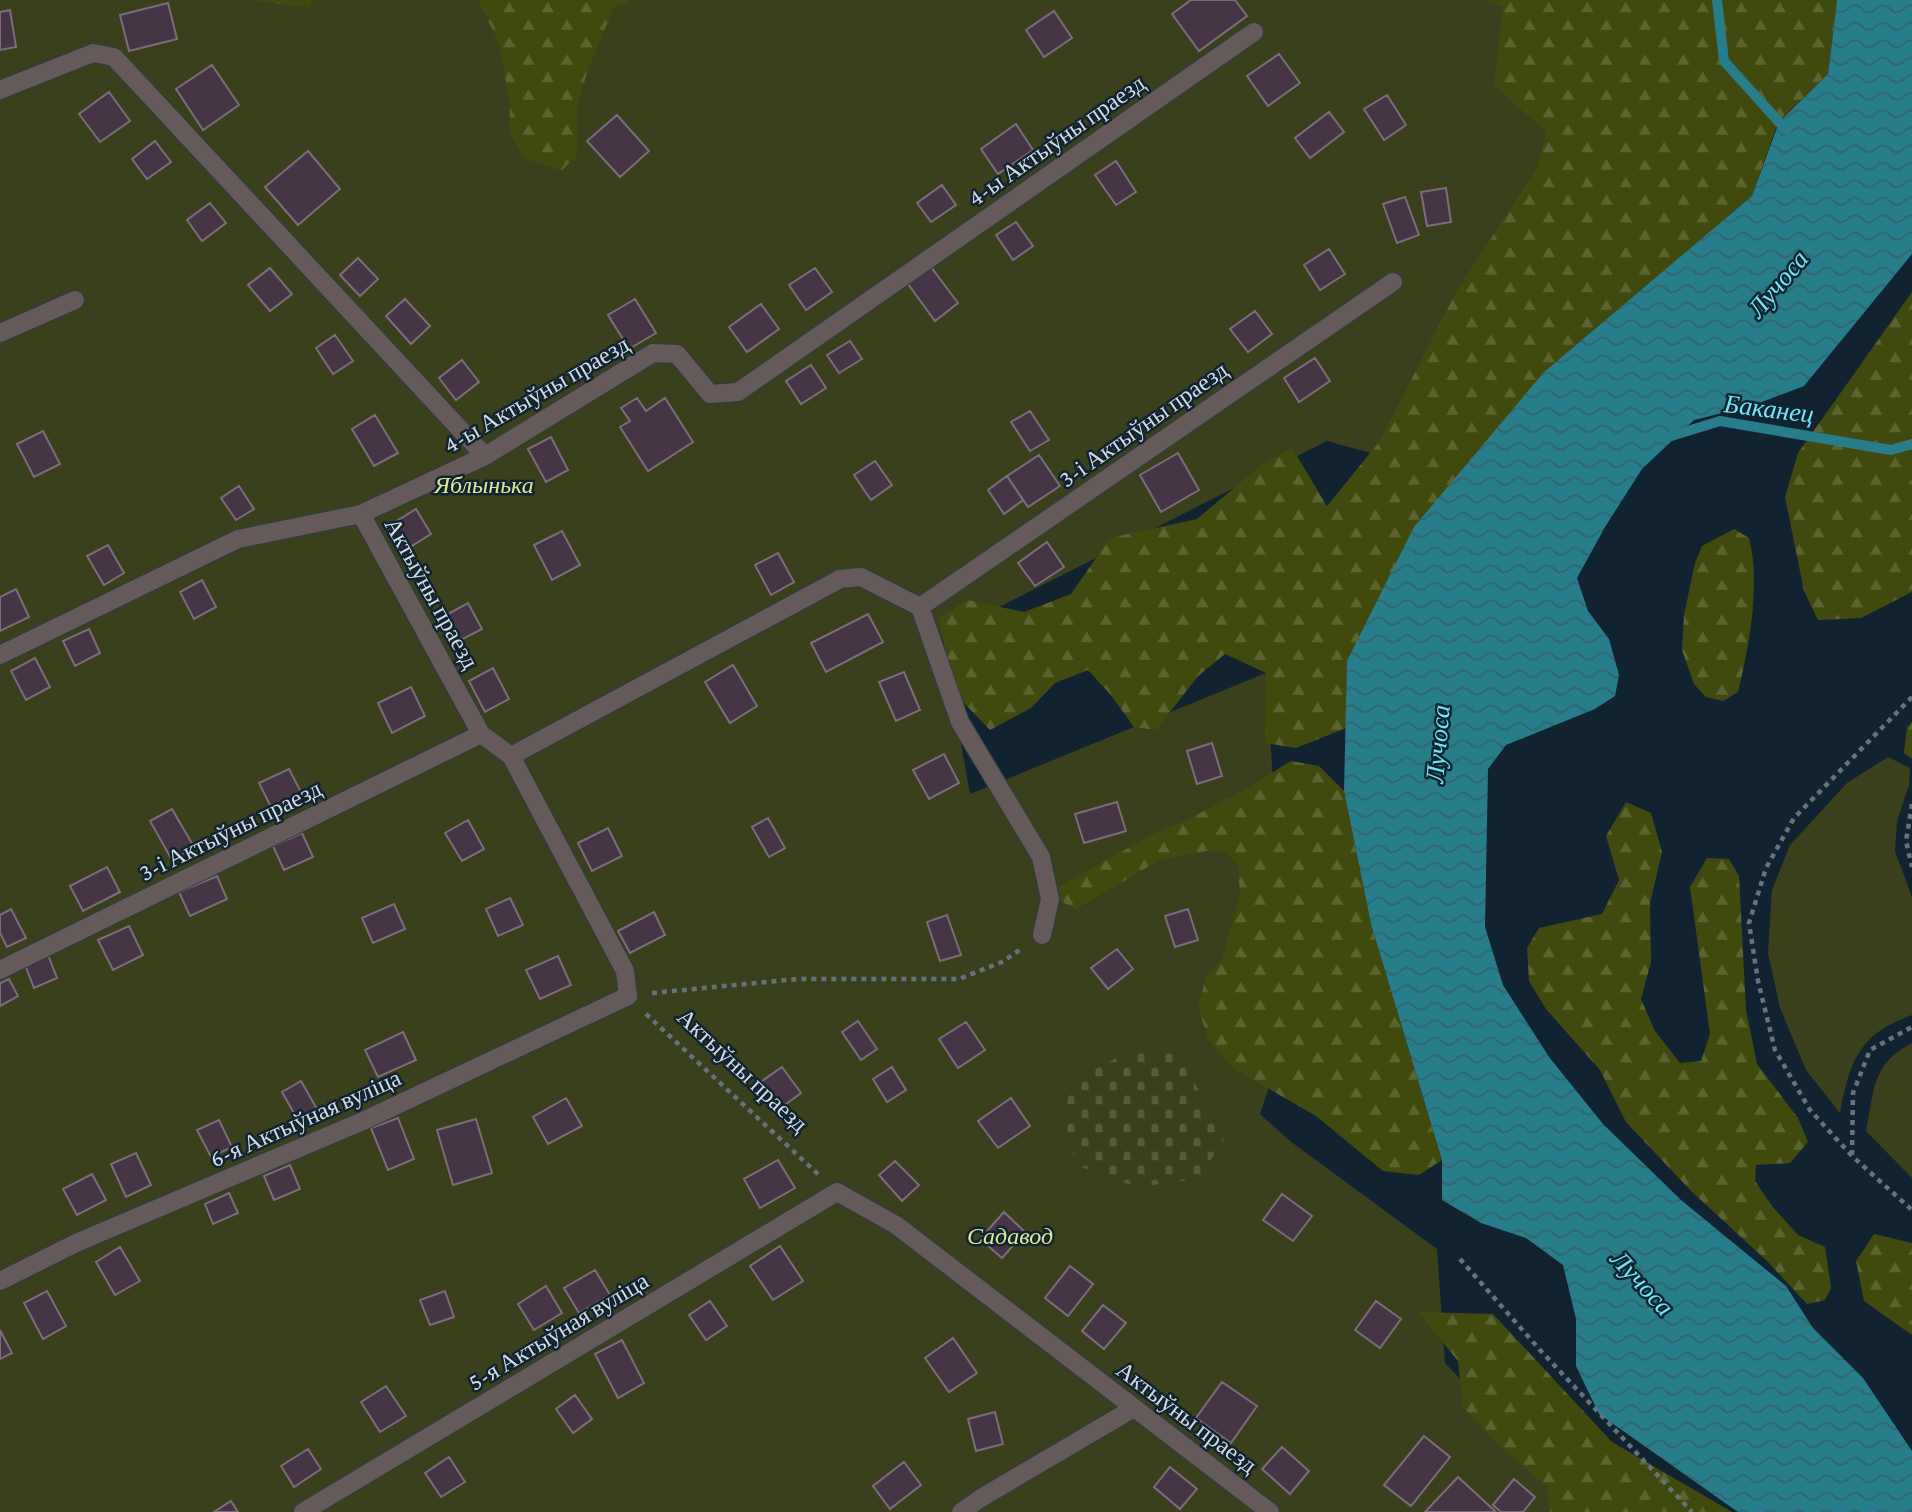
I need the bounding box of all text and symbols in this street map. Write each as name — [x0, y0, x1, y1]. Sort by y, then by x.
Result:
street label: 4-ы Актыўны праезд — [962, 69, 1150, 211]
water label: Лучоса — [1741, 245, 1814, 324]
street label: 4-ы Актыўны праезд — [438, 330, 634, 458]
street label: 3-і Актыўны праезд — [1053, 356, 1233, 492]
water label: Баканец — [1721, 389, 1816, 429]
park label: Яблынька — [433, 471, 534, 498]
street label: Актыўны праезд — [379, 513, 485, 673]
water label: Лучоса — [1420, 704, 1456, 785]
street label: 3-і Актыўны праезд — [134, 774, 326, 886]
street label: Актыўны праезд — [672, 1003, 814, 1137]
street label: 6-я Актыўная вуліца — [205, 1064, 405, 1172]
park label: Садавод — [967, 1222, 1053, 1249]
water label: Лучоса — [1604, 1244, 1679, 1322]
street label: 5-я Актыўная вуліца — [463, 1266, 653, 1395]
street label: Актыўны праезд — [1112, 1356, 1262, 1478]

